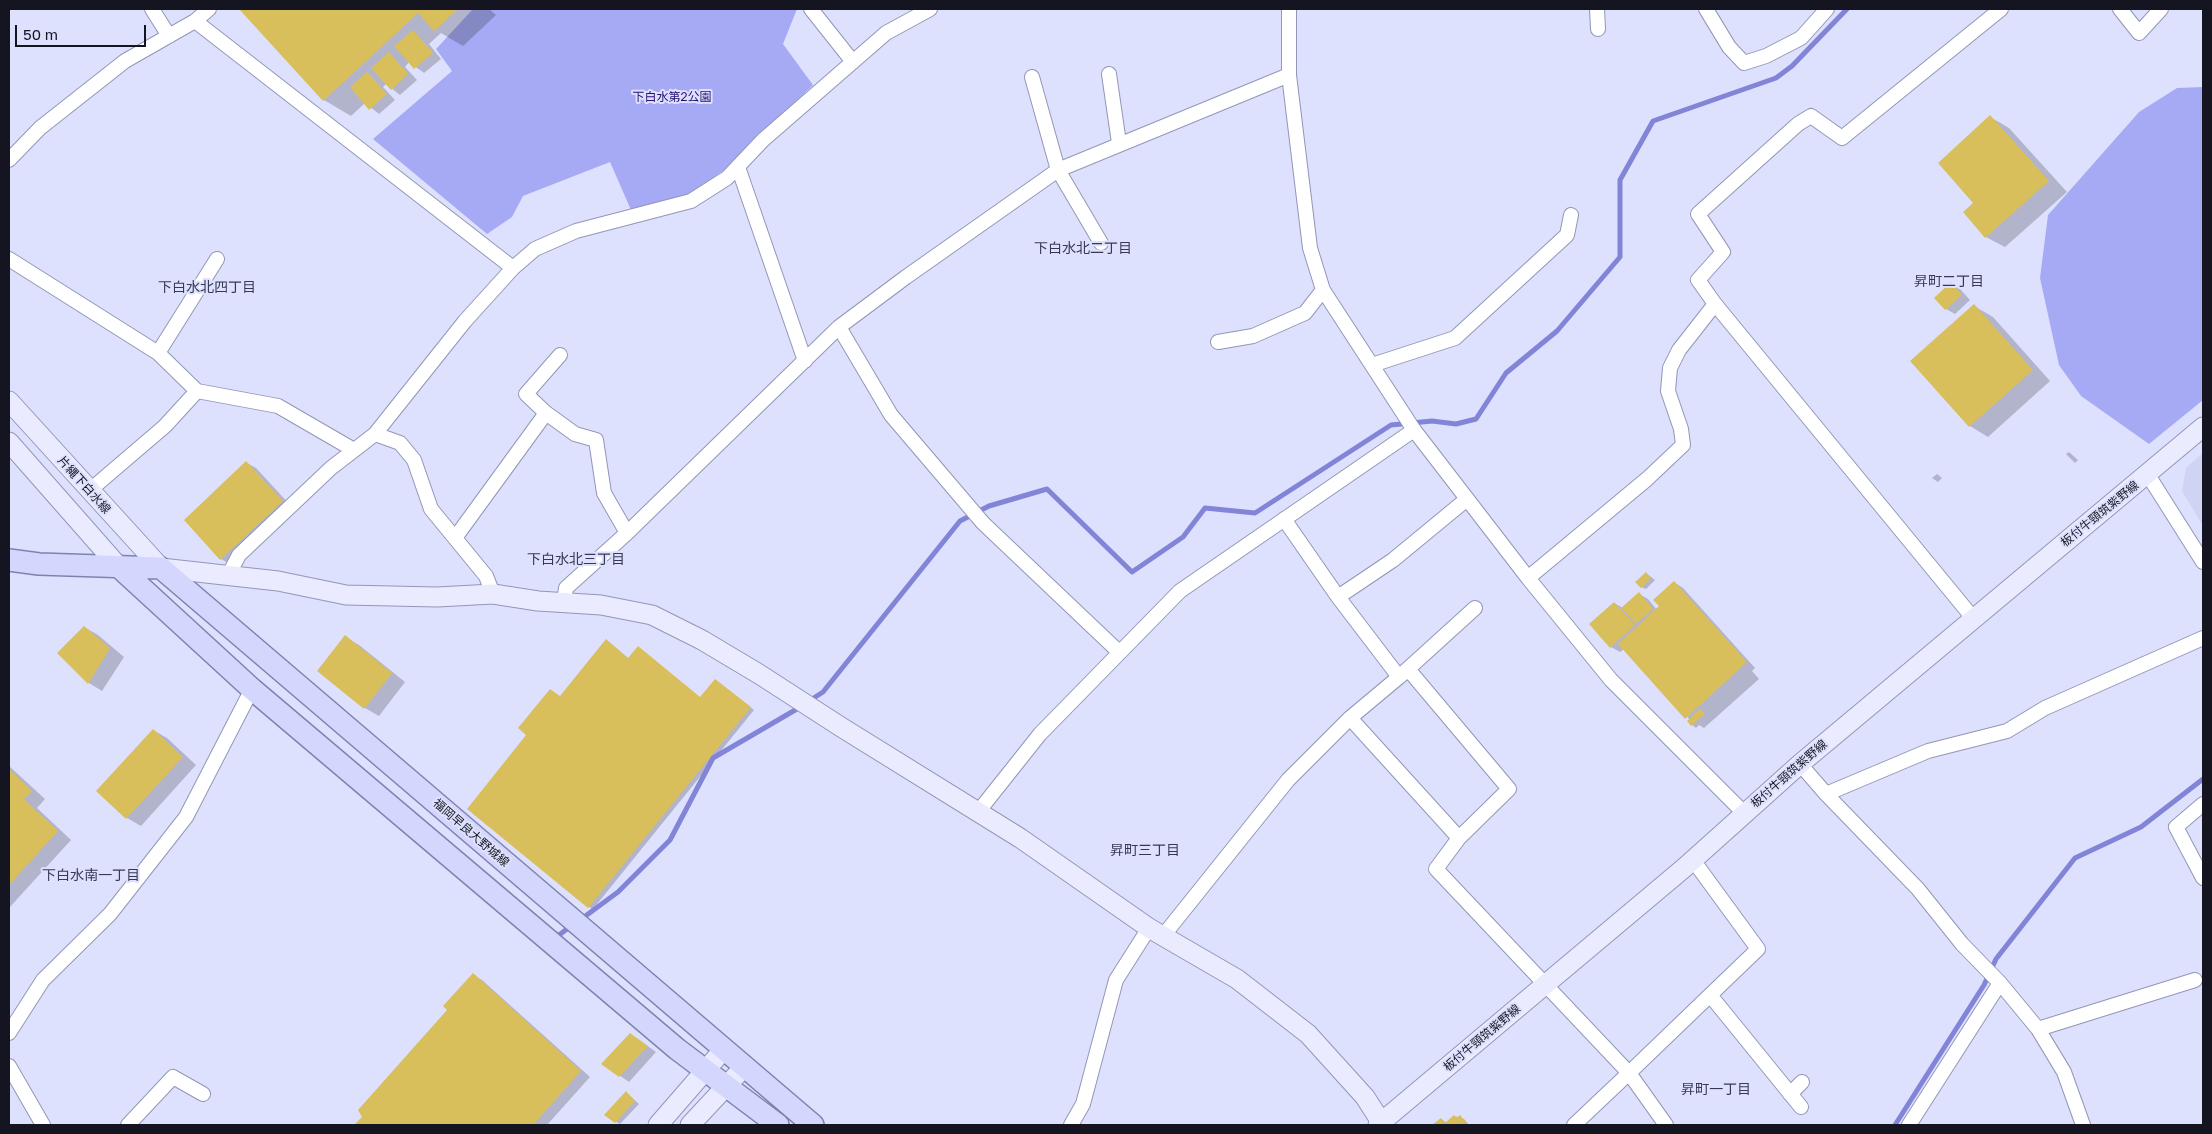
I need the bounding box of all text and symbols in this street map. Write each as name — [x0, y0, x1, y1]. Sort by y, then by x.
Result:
scale bar — [18, 15, 149, 47]
text: 50 m — [23, 25, 58, 43]
park label: 下白水第2公園 — [633, 90, 711, 104]
district label: 下白水北二丁目 — [1034, 241, 1132, 257]
district label: 昇町二丁目 — [1914, 274, 1984, 290]
district label: 下白水北四丁目 — [158, 280, 256, 296]
street label: 片縄下白水線 — [55, 453, 113, 517]
street label: 板付牛頸筑紫野線 — [2058, 478, 2142, 550]
district label: 下白水北三丁目 — [527, 552, 625, 568]
street label: 板付牛頸筑紫野線 — [1748, 737, 1830, 811]
street label: 福岡早良大野城線 — [430, 796, 512, 870]
district label: 昇町三丁目 — [1110, 843, 1180, 859]
district label: 下白水南一丁目 — [42, 868, 140, 884]
street label: 板付牛頸筑紫野線 — [1441, 1002, 1523, 1074]
district label: 昇町一丁目 — [1681, 1082, 1751, 1098]

